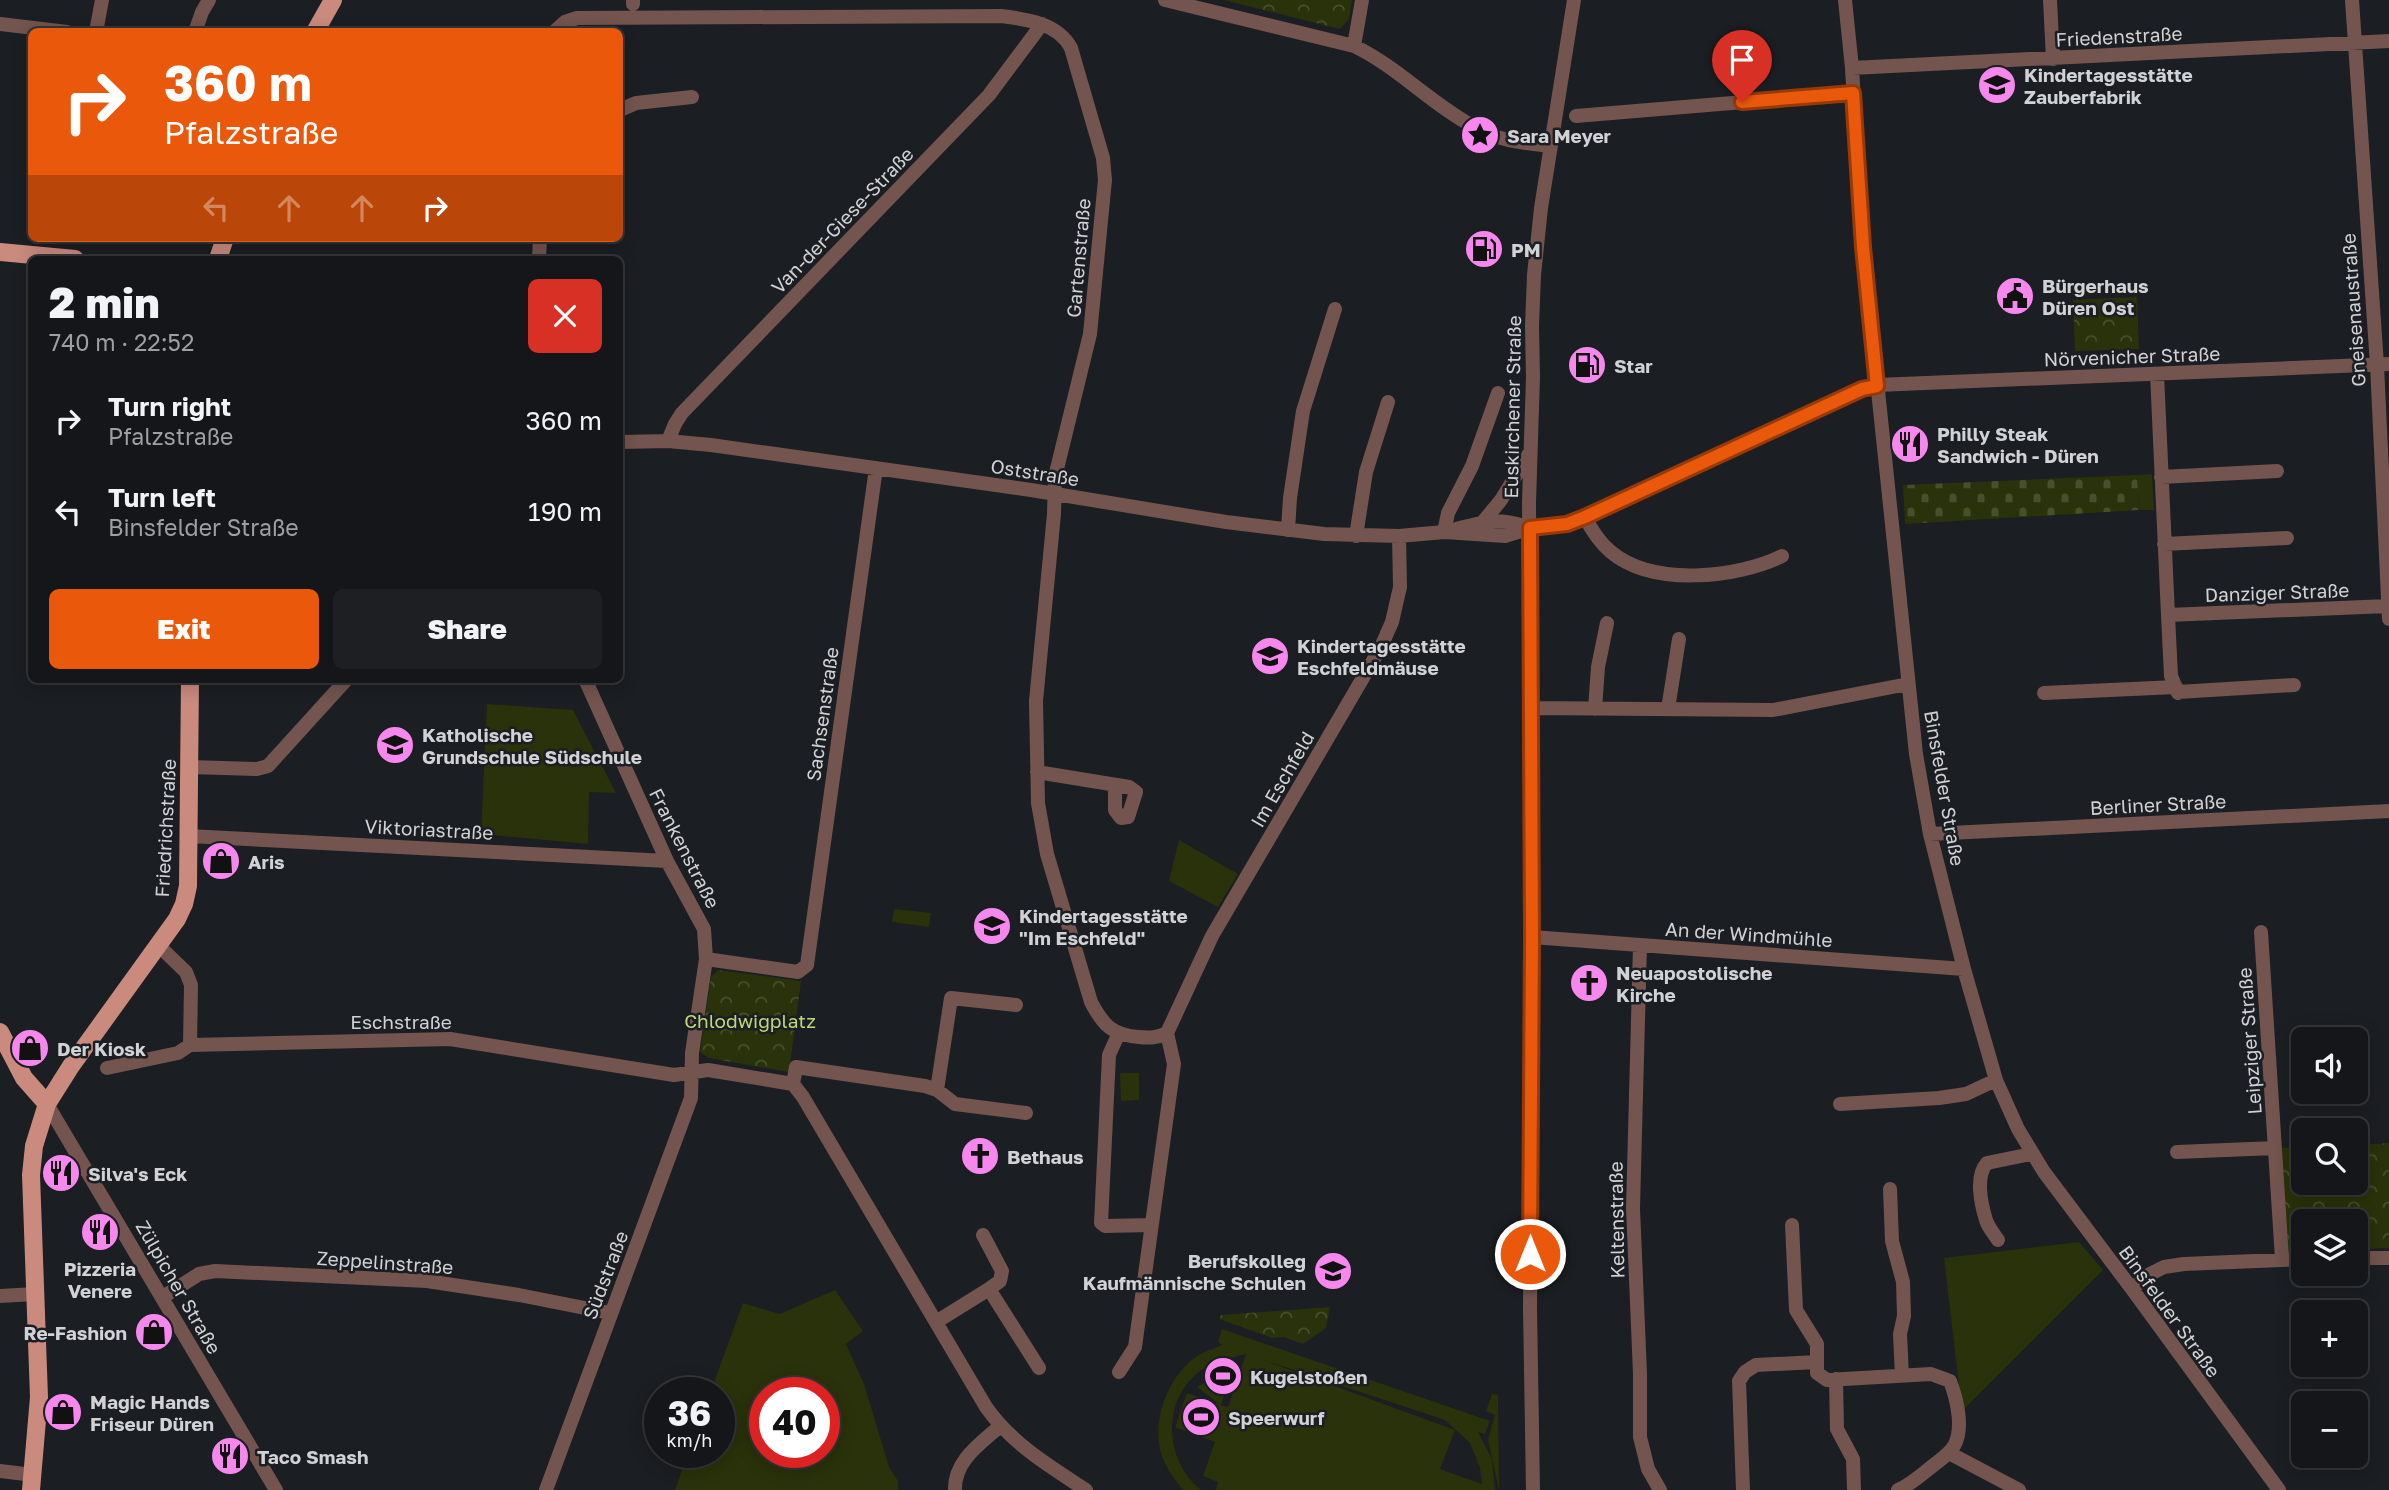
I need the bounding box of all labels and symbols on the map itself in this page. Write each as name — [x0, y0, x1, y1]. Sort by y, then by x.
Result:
street label: Friedenstraße — [2055, 21, 2183, 51]
pin — [1712, 30, 1772, 102]
place label: Kindertagesstätte Zauberfabrik — [2024, 63, 2193, 108]
school or university icon: Kindertagesstätte Zauberfabrik — [1976, 64, 2018, 106]
place icon: Sara Meyer — [1459, 114, 1501, 156]
place label: Sara Meyer — [1507, 124, 1612, 147]
street label: Van-der-Giese-Straße — [766, 142, 918, 298]
street label: Gartenstraße — [1061, 197, 1095, 319]
fuel station icon: PM — [1463, 228, 1505, 270]
street label: Gneisenaustraße — [2336, 232, 2370, 388]
place label: PM — [1511, 238, 1541, 261]
place label: Bürgerhaus Düren Ost — [2042, 274, 2149, 319]
public building icon: Bürgerhaus Düren Ost — [1994, 275, 2036, 317]
street label: Euskirchener Straße — [1499, 315, 1525, 499]
street label: Nörvenicher Straße — [2043, 341, 2221, 371]
fuel station icon: Star — [1566, 344, 1608, 386]
place label: Star — [1614, 354, 1653, 377]
place label: Philly Steak Sandwich - Düren — [1937, 422, 2099, 467]
restaurant icon: Philly Steak Sandwich - Düren — [1889, 423, 1931, 465]
street label: Oststraße — [989, 454, 1081, 490]
street label: Danziger Straße — [2204, 578, 2350, 606]
place label: Kindertagesstätte Eschfeldmäuse — [1297, 634, 1466, 679]
school or university icon: Kindertagesstätte Eschfeldmäuse — [1249, 635, 1291, 677]
street label: Sachsenstraße — [801, 645, 843, 783]
street label: Binsfelder Straße — [1920, 708, 1970, 868]
place label: Katholische Grundschule Südschule — [422, 723, 642, 768]
school or university icon: Katholische Grundschule Südschule — [374, 724, 416, 766]
street label: Im Eschfeld — [1245, 727, 1319, 831]
street label: Friedrichstraße — [150, 758, 180, 898]
street label: Frankenstraße — [645, 784, 725, 912]
street label: Berliner Straße — [2089, 789, 2227, 819]
street label: Viktoriastraße — [364, 814, 494, 844]
shop icon: Aris — [200, 840, 242, 882]
place label: Aris — [248, 850, 285, 873]
place label: Kindertagesstätte "Im Eschfeld" — [1019, 904, 1188, 949]
school or university icon: Kindertagesstätte "Im Eschfeld" — [971, 905, 1013, 947]
street label: An der Windmühle — [1665, 917, 1833, 951]
place label: Neuapostolische Kirche — [1616, 961, 1772, 1006]
church icon: Neuapostolische Kirche — [1568, 962, 1610, 1004]
street label: Leipziger Straße — [2232, 967, 2266, 1115]
park label: Chlodwigplatz — [684, 1009, 816, 1032]
street label: Eschstraße — [350, 1010, 452, 1033]
shop icon: Der Kiosk — [9, 1027, 51, 1069]
place label: Der Kiosk — [57, 1037, 146, 1060]
church icon: Bethaus — [959, 1135, 1001, 1177]
place label: Bethaus — [1007, 1145, 1084, 1168]
restaurant icon: Silva's Eck — [40, 1152, 82, 1194]
street label: Keltenstraße — [1603, 1161, 1629, 1279]
place label: Silva's Eck — [88, 1162, 187, 1185]
restaurant icon: Pizzeria Venere — [79, 1211, 121, 1253]
street label: Zülpicher Straße — [132, 1216, 226, 1358]
position arrow — [1493, 1217, 1567, 1291]
street label: Südstraße — [578, 1227, 632, 1323]
street label: Binsfelder Straße — [2114, 1241, 2226, 1381]
street label: Zeppelinstraße — [316, 1246, 454, 1278]
place label: Berufskolleg Kaufmännische Schulen — [1083, 1249, 1306, 1294]
school or university icon: Berufskolleg Kaufmännische Schulen — [1312, 1250, 1354, 1292]
place label: Pizzeria Venere — [64, 1257, 136, 1302]
shop icon: Re-Fashion — [133, 1311, 175, 1353]
place label: Re-Fashion — [23, 1321, 127, 1344]
sports icon: Kugelstoßen — [1202, 1355, 1244, 1397]
place label: Kugelstoßen — [1250, 1365, 1368, 1388]
speed limit sign: 40 — [749, 1377, 840, 1468]
place label: Magic Hands Friseur Düren — [90, 1390, 214, 1435]
shop icon: Magic Hands Friseur Düren — [42, 1391, 84, 1433]
sports icon: Speerwurf — [1180, 1396, 1222, 1438]
place label: Speerwurf — [1228, 1406, 1324, 1429]
restaurant icon: Taco Smash — [209, 1435, 251, 1477]
place label: Taco Smash — [257, 1445, 368, 1468]

